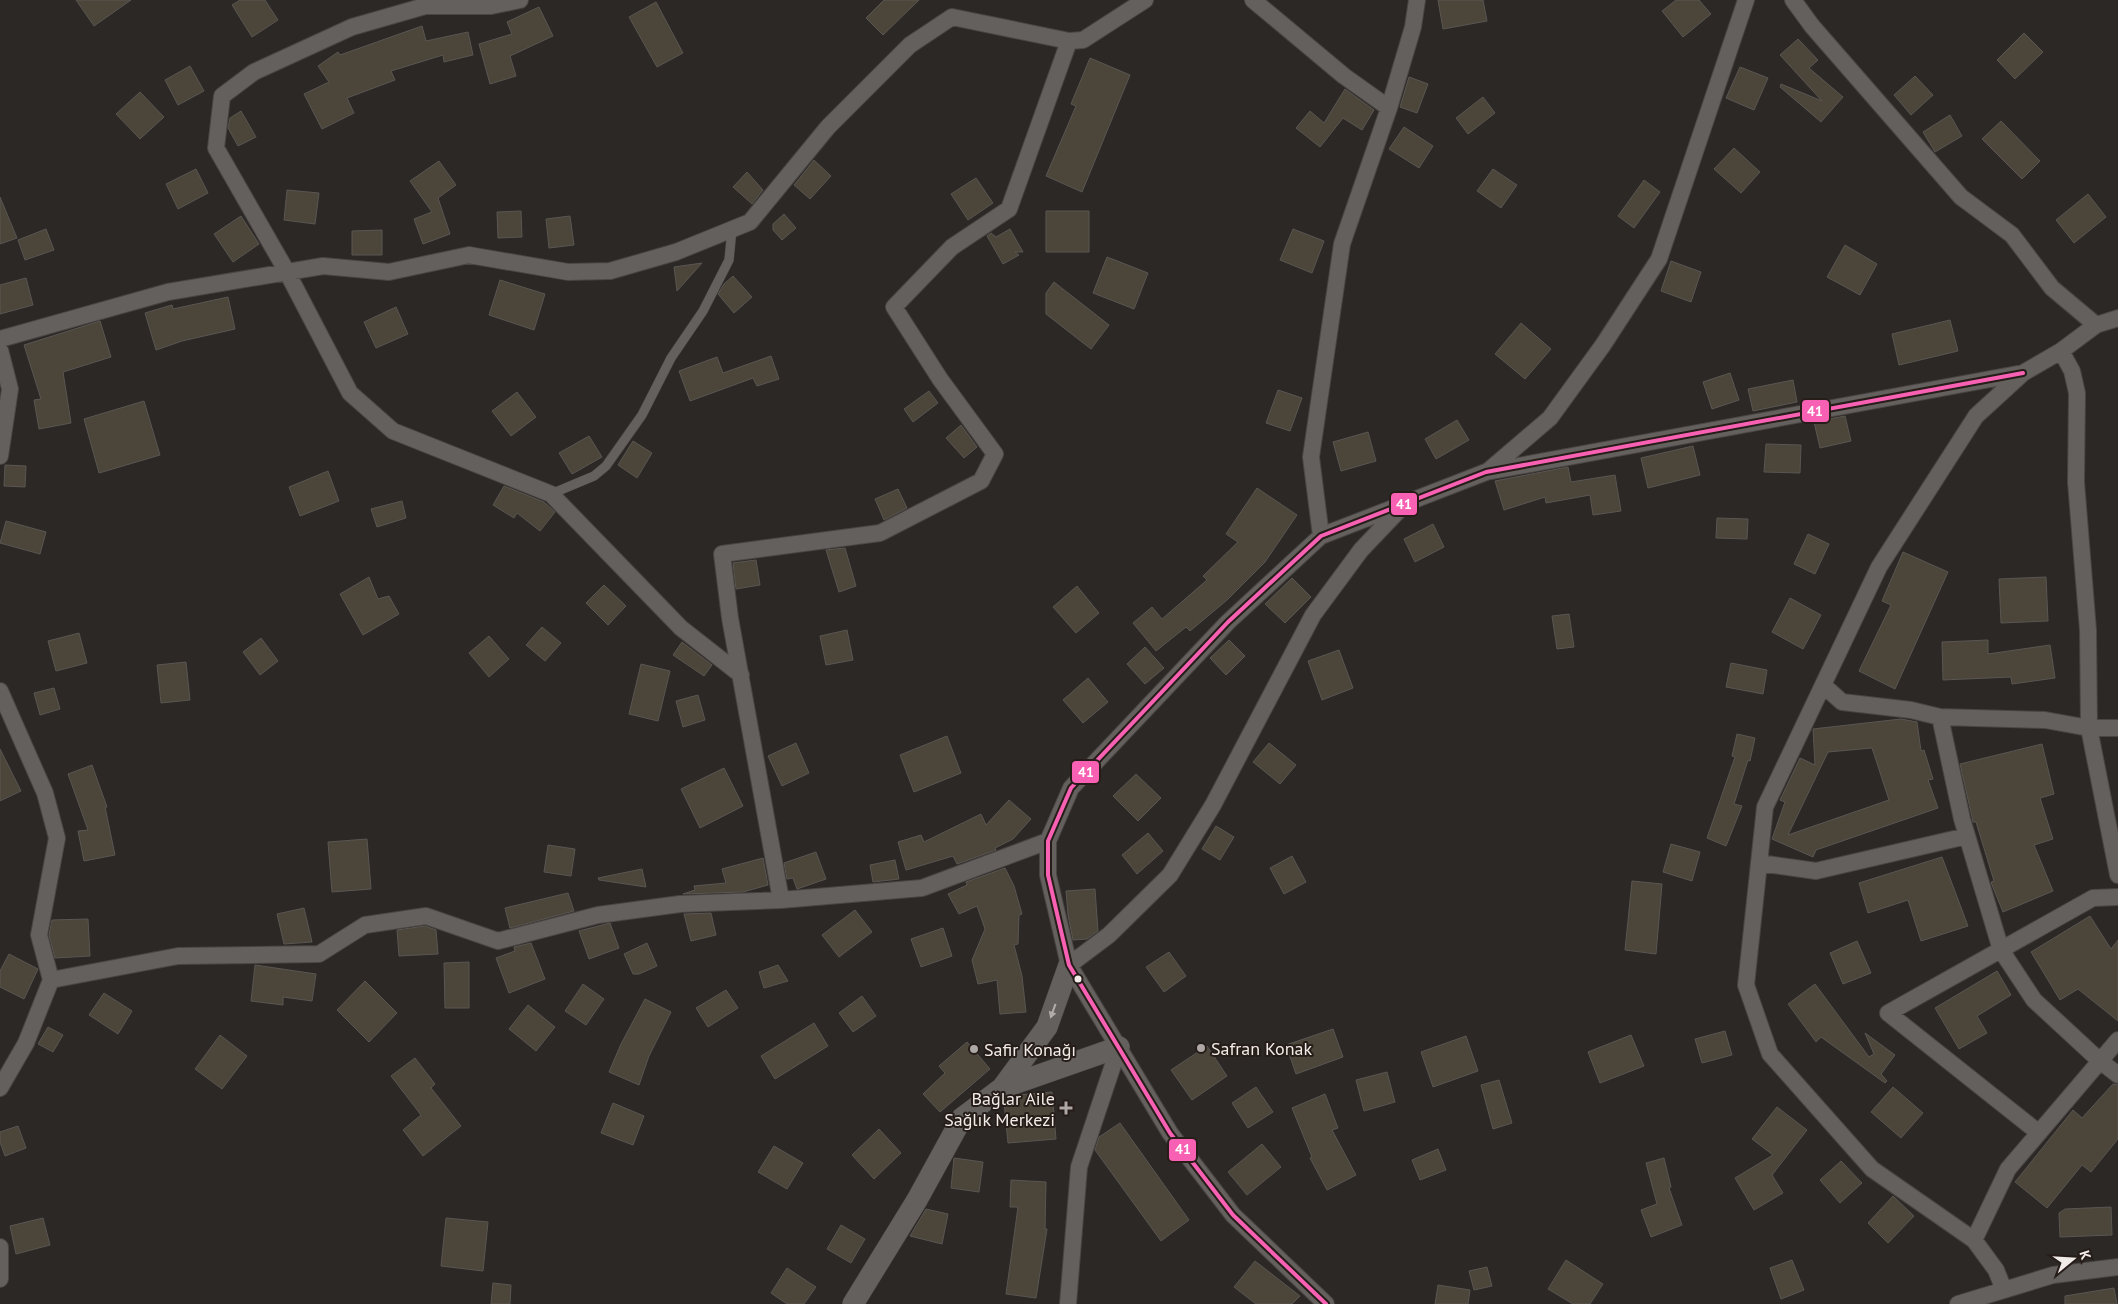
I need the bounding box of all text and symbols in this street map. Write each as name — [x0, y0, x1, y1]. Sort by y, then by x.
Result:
line badge: 41 — [1801, 399, 1830, 423]
text: 41 — [1807, 402, 1823, 420]
line badge: 41 — [1390, 492, 1418, 516]
text: 41 — [1396, 495, 1412, 513]
line badge: 41 — [1071, 760, 1100, 784]
text: 41 — [1078, 763, 1094, 781]
unlabelled marker — [1073, 974, 1083, 984]
one-way arrow — [1049, 1004, 1057, 1019]
place label: Safran Konak — [1211, 1037, 1312, 1060]
place label: Safir Konağı — [984, 1038, 1076, 1061]
marker: Safran Konak — [1195, 1042, 1207, 1054]
marker: Safir Konağı — [968, 1043, 980, 1055]
place label: Bağlar Aile Sağlık Merkezi — [944, 1087, 1055, 1131]
marker: Bağlar Aile Sağlık Merkezi — [1059, 1101, 1073, 1115]
line badge: 41 — [1168, 1138, 1197, 1162]
text: 41 — [1175, 1140, 1191, 1158]
north arrow — [2048, 1234, 2098, 1284]
text: K — [2075, 1248, 2095, 1262]

